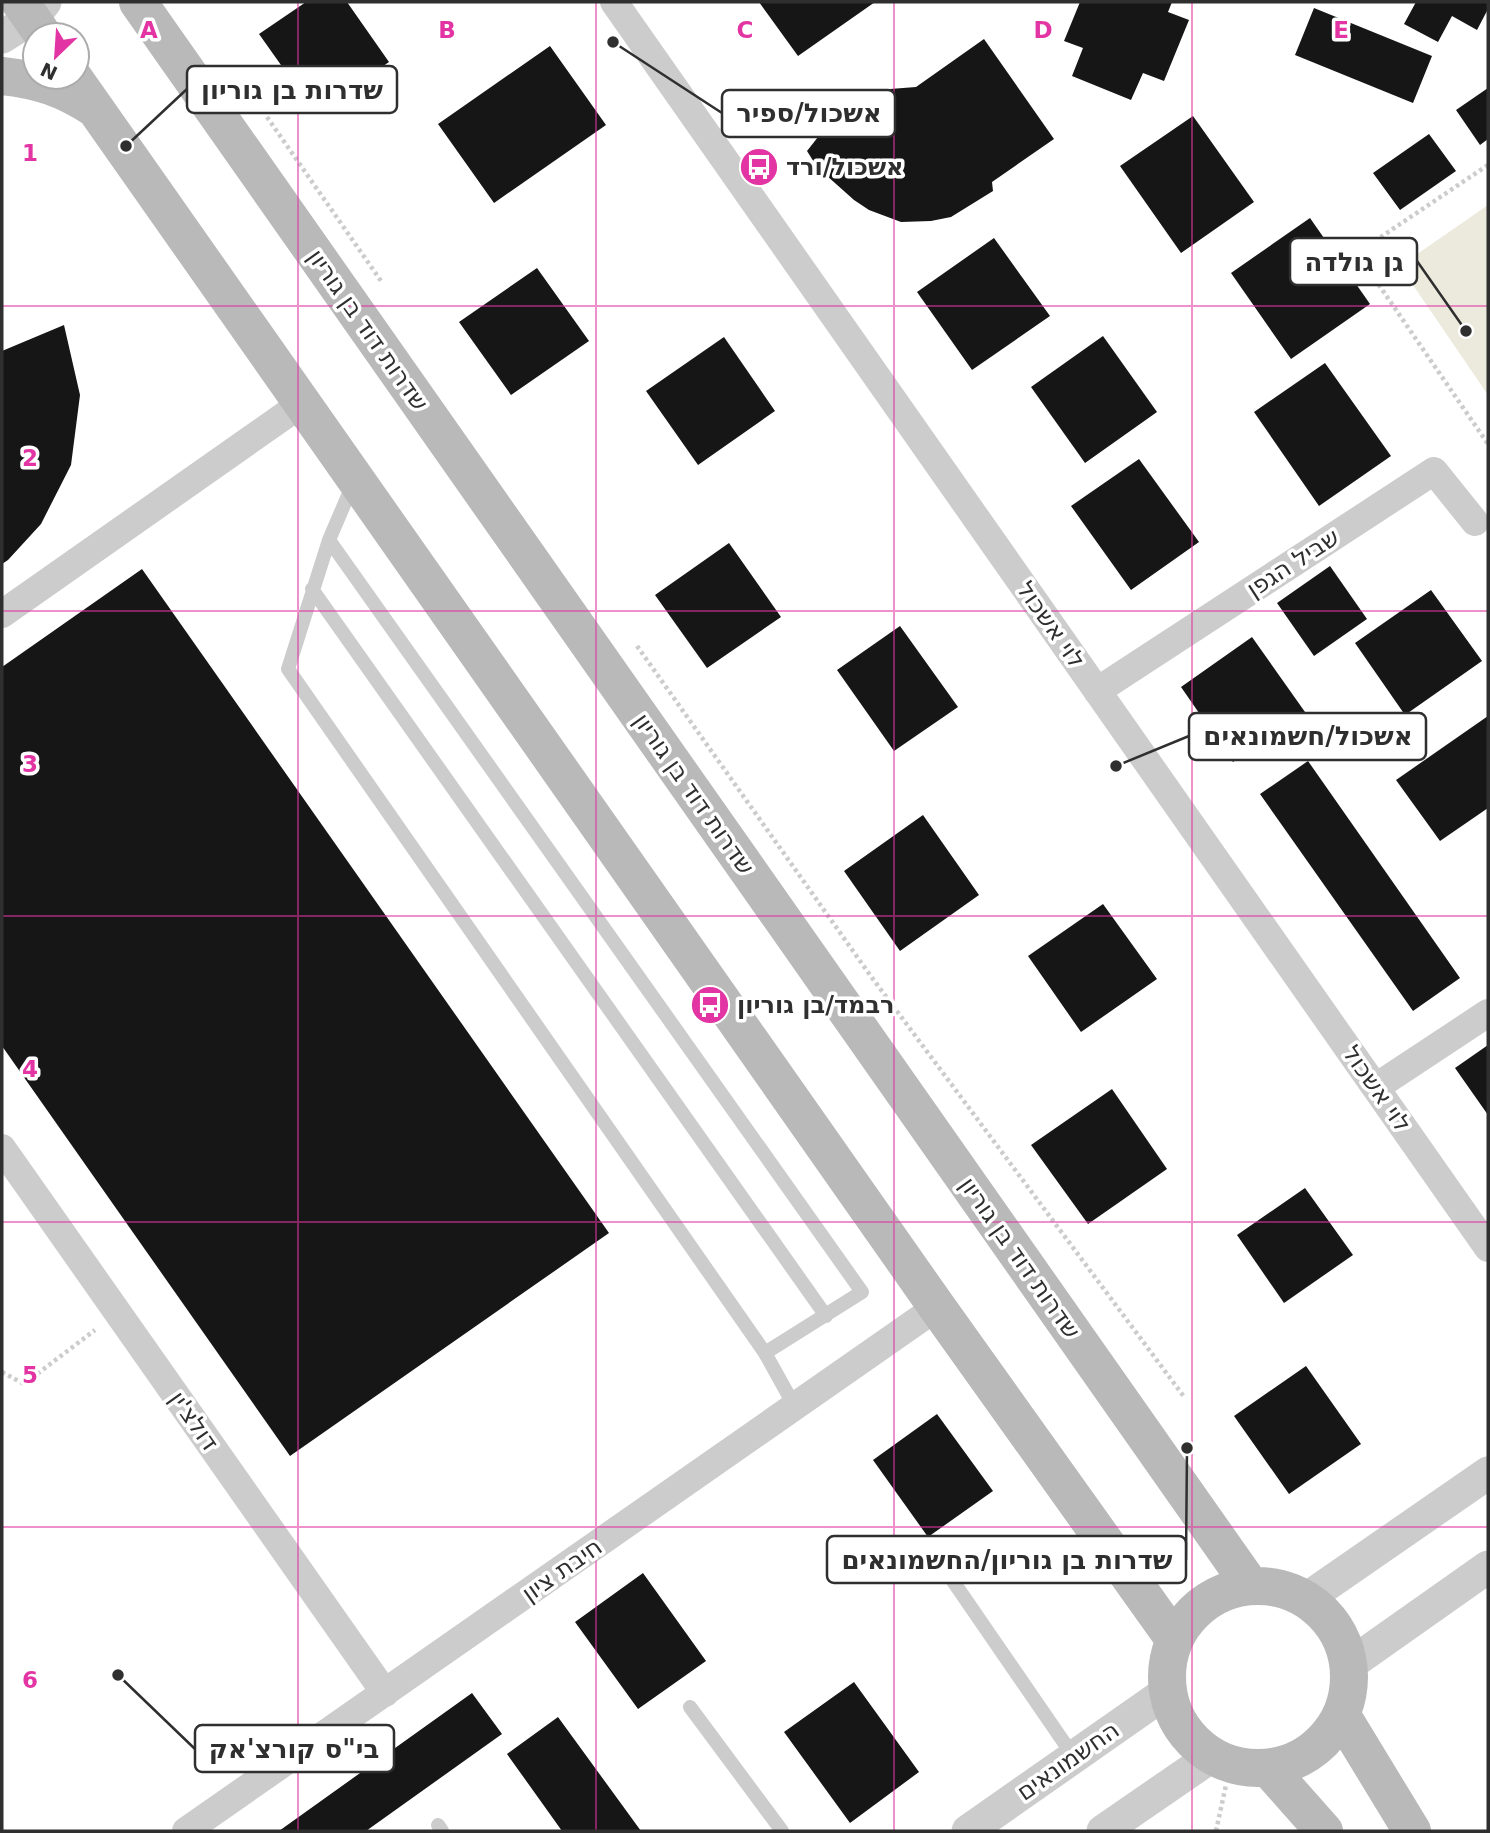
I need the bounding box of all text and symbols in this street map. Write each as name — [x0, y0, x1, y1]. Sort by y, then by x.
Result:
text: A — [140, 17, 158, 43]
text: B — [438, 17, 456, 43]
text: C — [737, 17, 753, 43]
text: D — [1033, 17, 1053, 43]
text: E — [1333, 17, 1349, 43]
north arrow — [21, 21, 91, 91]
text: N — [37, 58, 61, 85]
callout: שדרות בן גוריון — [187, 66, 397, 113]
text: שדרות בן גוריון — [201, 75, 383, 105]
callout: אשכול/ספיר — [722, 90, 895, 137]
text: אשכול/ספיר — [736, 98, 882, 128]
text: 1 — [22, 140, 38, 166]
bus stop icon: אשכול/ורד — [738, 146, 780, 188]
place label: אשכול/ורד — [786, 153, 904, 181]
callout: גן גולדה — [1290, 238, 1417, 285]
street label: שדרות דוד בן גוריון — [302, 244, 434, 416]
text: גן גולדה — [1304, 247, 1404, 277]
text: 2 — [22, 445, 38, 471]
street label: שביל הגפן — [1242, 523, 1344, 603]
street label: לוי אשכול — [1011, 576, 1091, 674]
street label: שדרות דוד בן גוריון — [628, 708, 760, 880]
callout: אשכול/חשמונאים — [1189, 713, 1426, 760]
text: אשכול/חשמונאים — [1203, 721, 1413, 751]
text: 3 — [22, 751, 38, 777]
bus stop icon: רבמד/בן גוריון — [689, 984, 731, 1026]
place label: רבמד/בן גוריון — [737, 991, 895, 1019]
street label: לוי אשכול — [1337, 1040, 1417, 1138]
text: 4 — [22, 1056, 38, 1082]
street label: שדרות דוד בן גוריון — [954, 1172, 1086, 1344]
text: 5 — [22, 1362, 38, 1388]
street label: דולצ'ין — [164, 1386, 224, 1456]
street label: חיבת ציון — [517, 1532, 607, 1608]
callout: שדרות בן גוריון/החשמונאים — [827, 1536, 1186, 1583]
text: שדרות בן גוריון/החשמונאים — [841, 1545, 1173, 1575]
text: 6 — [22, 1667, 38, 1693]
street label: החשמונאים — [1012, 1716, 1124, 1806]
callout: בי"ס קורצ'אק — [195, 1725, 394, 1772]
text: בי"ס קורצ'אק — [209, 1734, 379, 1764]

